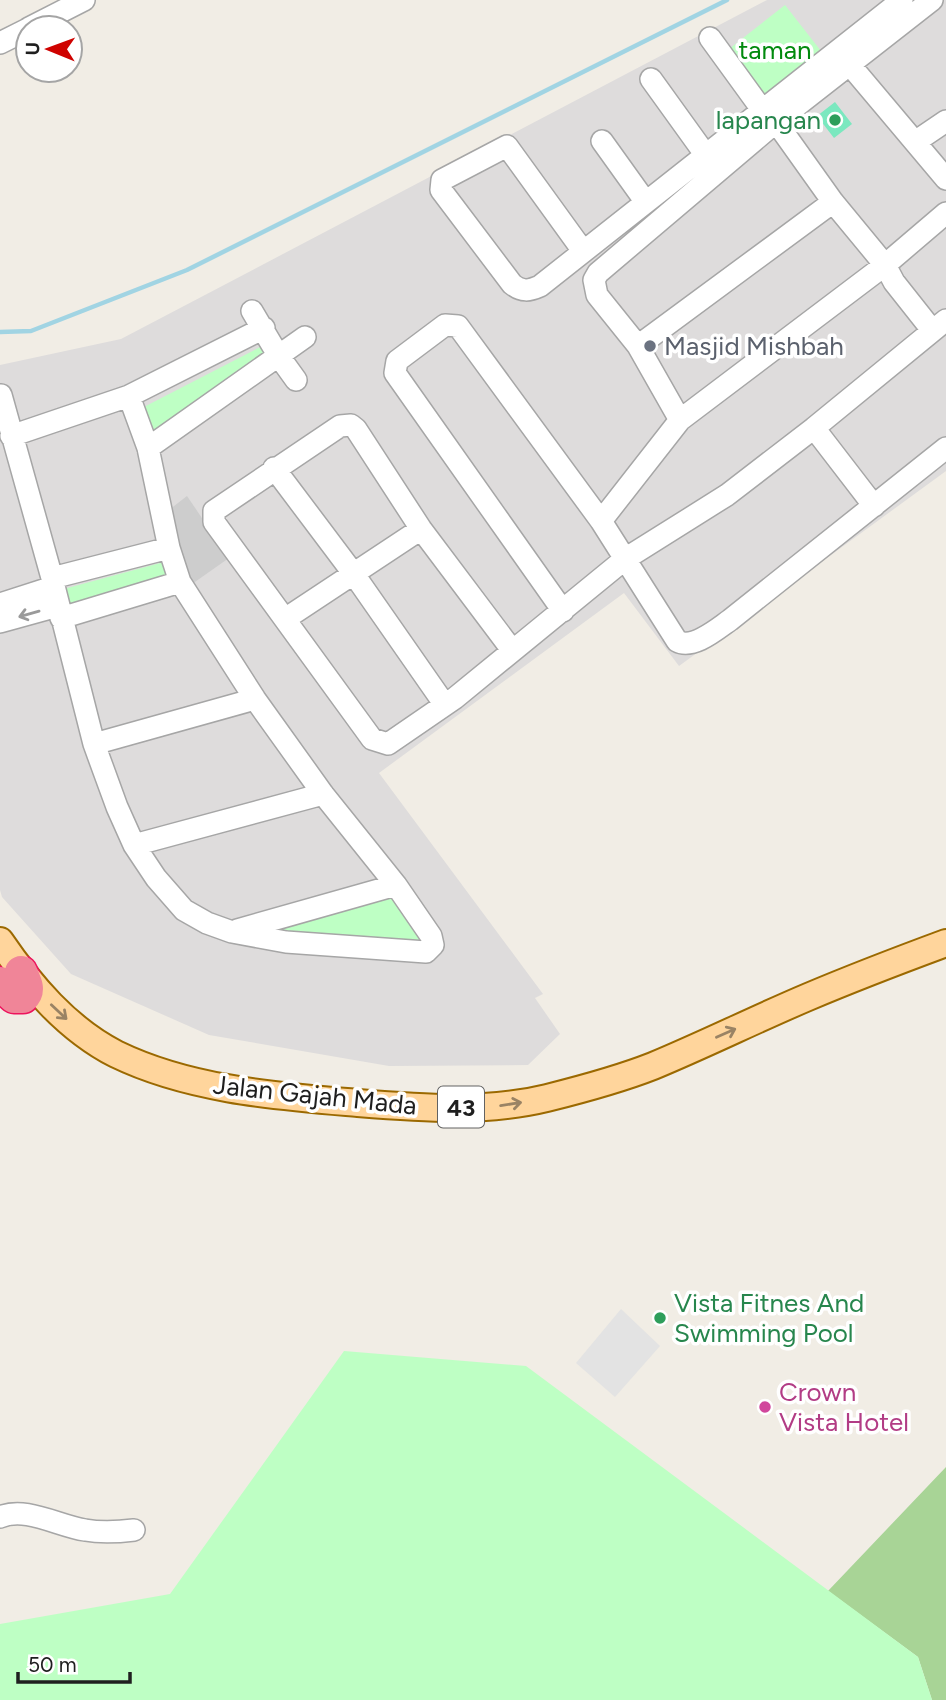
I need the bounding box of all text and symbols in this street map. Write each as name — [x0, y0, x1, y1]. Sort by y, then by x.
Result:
north arrow — [14, 14, 84, 84]
park label: taman — [739, 34, 811, 66]
text: U — [21, 42, 44, 56]
place label: lapangan — [716, 104, 821, 136]
marker: lapangan — [827, 112, 843, 128]
place label: Masjid Mishbah — [664, 330, 844, 362]
marker: Masjid Mishbah — [642, 338, 658, 354]
one-way arrow — [18, 609, 40, 622]
one-way arrow — [50, 1004, 68, 1020]
one-way arrow — [715, 1026, 736, 1039]
street label: Jalan Gajah Mada — [212, 1068, 418, 1122]
road number: 43 — [438, 1086, 484, 1128]
one-way arrow — [499, 1097, 521, 1110]
place label: Vista Fitnes And Swimming Pool — [674, 1287, 864, 1349]
marker: Vista Fitnes And Swimming Pool — [652, 1310, 668, 1326]
place label: Crown Vista Hotel — [779, 1376, 909, 1438]
marker: Crown Vista Hotel — [757, 1399, 773, 1415]
scale bar — [18, 1640, 130, 1684]
text: 50 m — [28, 1652, 77, 1677]

